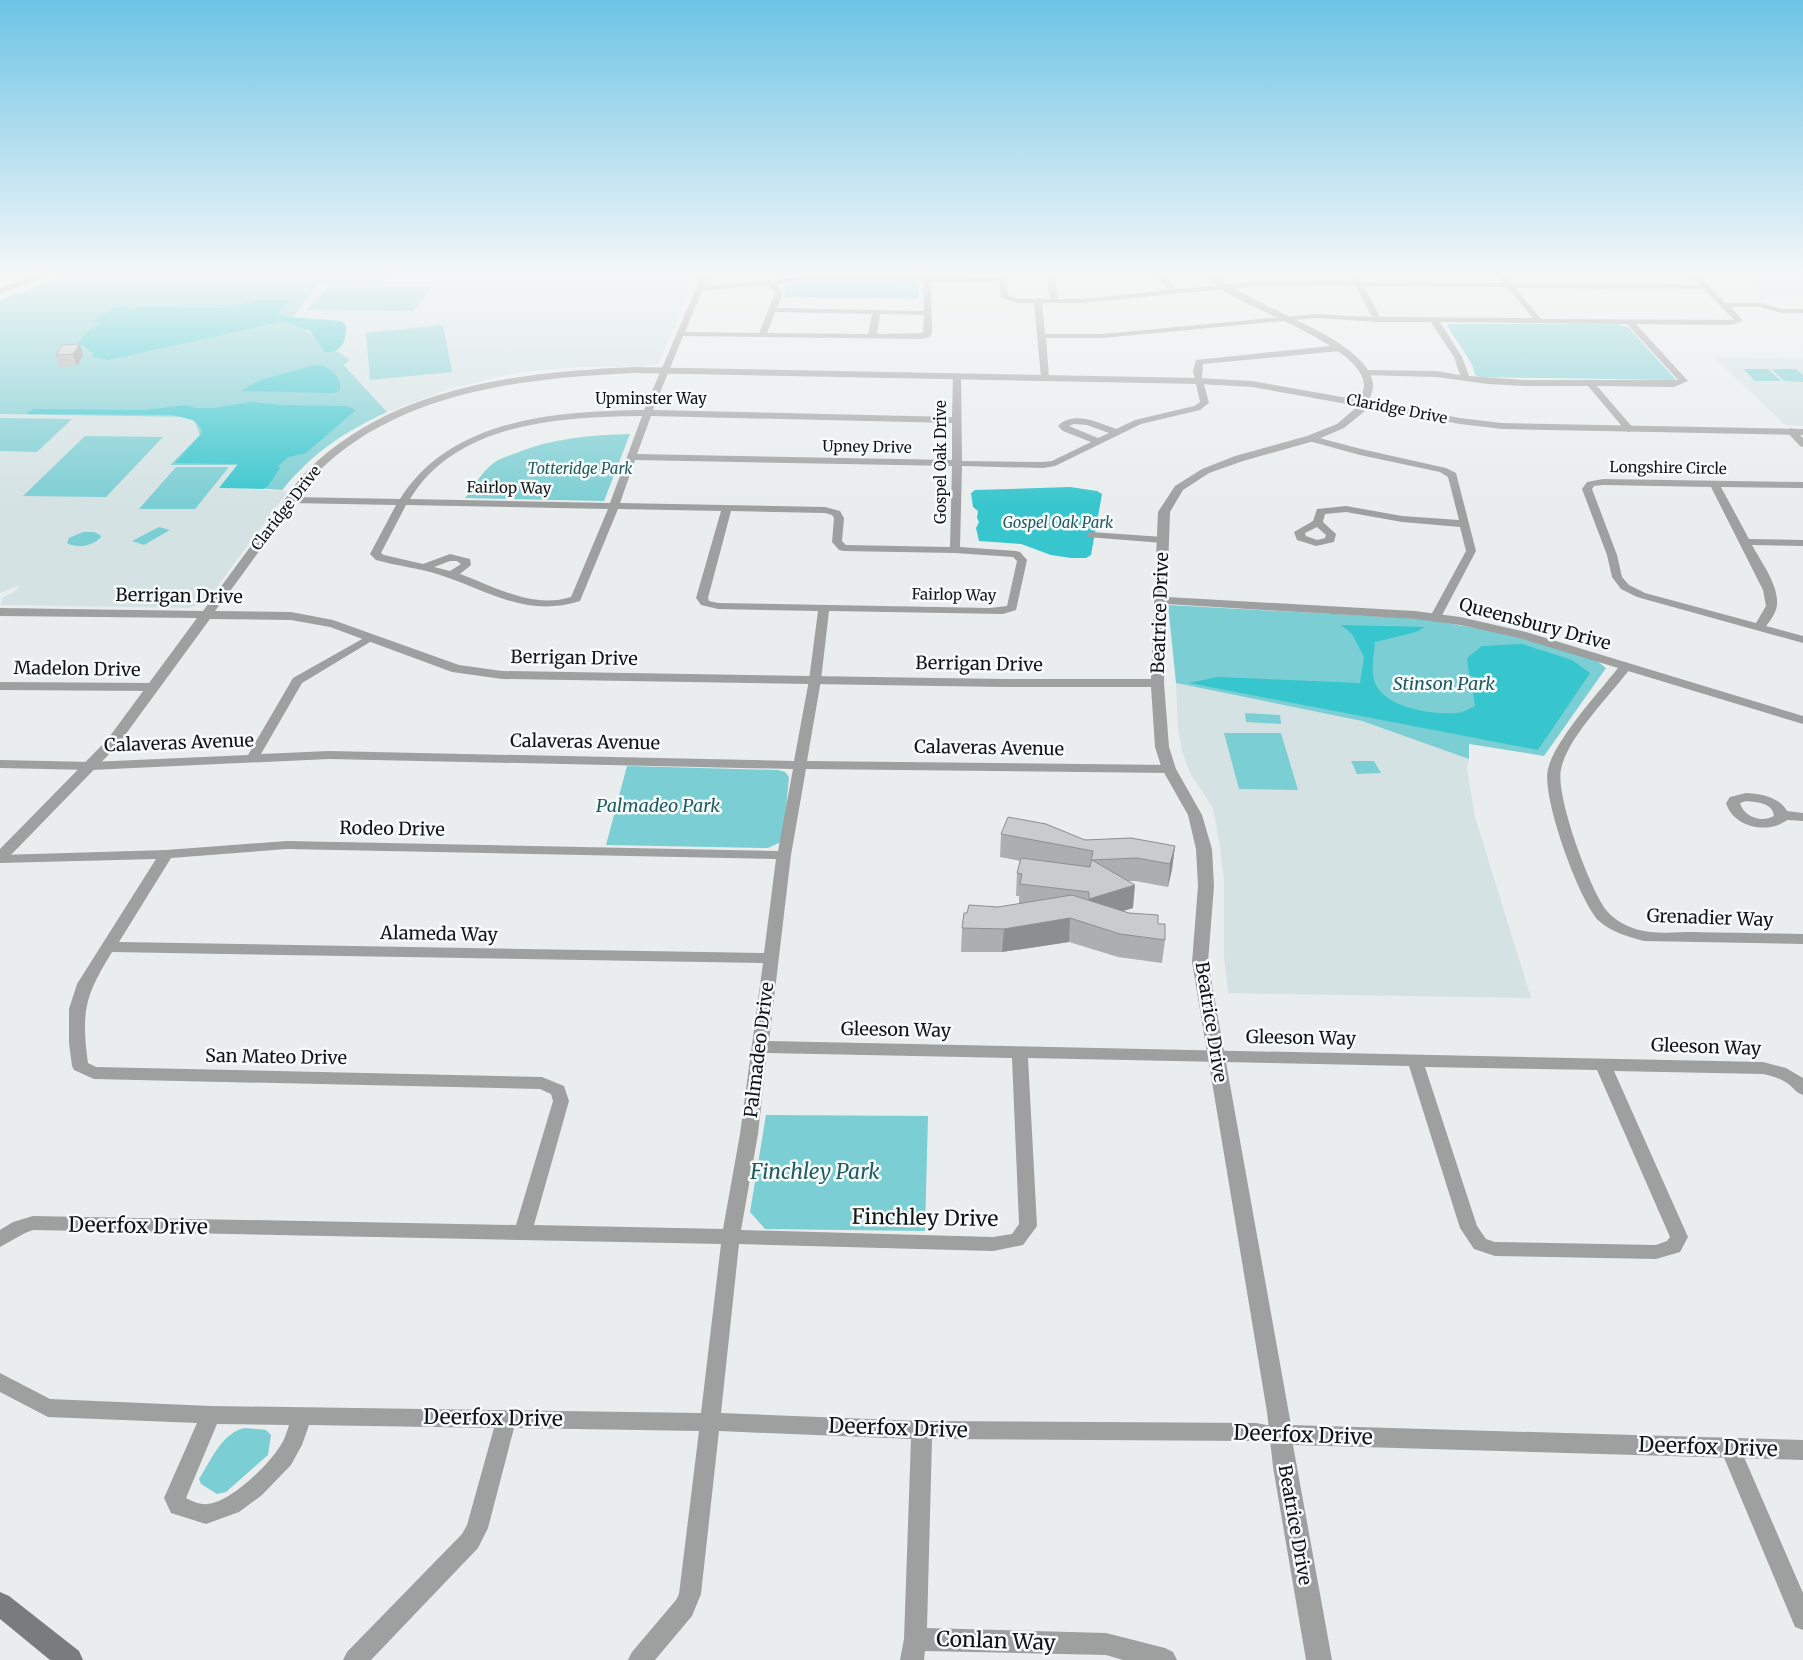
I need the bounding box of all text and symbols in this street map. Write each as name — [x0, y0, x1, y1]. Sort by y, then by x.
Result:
street label: Upminster Way — [595, 389, 707, 408]
street label: Claridge Drive — [1345, 389, 1449, 428]
street label: Gospel Oak Drive — [931, 400, 950, 524]
street label: Upney Drive — [822, 436, 912, 457]
street label: Longshire Circle — [1609, 457, 1727, 478]
park label: Totteridge Park — [528, 459, 633, 478]
street label: Claridge Drive — [247, 461, 325, 554]
street label: Fairlop Way — [466, 477, 552, 498]
park label: Gospel Oak Park — [1003, 513, 1114, 532]
street label: Beatrice Drive — [1146, 552, 1173, 674]
street label: Berrigan Drive — [115, 583, 243, 608]
street label: Fairlop Way — [911, 584, 997, 605]
street label: Queensbury Drive — [1457, 592, 1614, 655]
street label: Berrigan Drive — [510, 645, 638, 670]
street label: Berrigan Drive — [915, 651, 1043, 676]
street label: Madelon Drive — [13, 656, 141, 681]
park label: Stinson Park — [1393, 672, 1495, 695]
street label: Calaveras Avenue — [104, 728, 254, 757]
street label: Calaveras Avenue — [510, 729, 660, 754]
street label: Calaveras Avenue — [914, 735, 1064, 760]
park label: Palmadeo Park — [596, 794, 720, 817]
street label: Rodeo Drive — [339, 816, 445, 841]
street label: Grenadier Way — [1646, 904, 1774, 931]
street label: Alameda Way — [379, 921, 499, 946]
street label: Beatrice Drive — [1191, 960, 1232, 1084]
street label: Palmadeo Drive — [739, 981, 778, 1119]
street label: Gleeson Way — [841, 1017, 952, 1042]
street label: Gleeson Way — [1246, 1025, 1357, 1050]
street label: Gleeson Way — [1650, 1033, 1762, 1060]
street label: San Mateo Drive — [205, 1044, 347, 1069]
park label: Finchley Park — [749, 1158, 880, 1185]
street label: Finchley Drive — [851, 1203, 999, 1232]
street label: Deerfox Drive — [68, 1211, 208, 1240]
street label: Deerfox Drive — [423, 1403, 563, 1432]
street label: Deerfox Drive — [828, 1412, 968, 1443]
street label: Deerfox Drive — [1233, 1419, 1373, 1450]
street label: Deerfox Drive — [1638, 1431, 1778, 1462]
street label: Beatrice Drive — [1274, 1463, 1317, 1587]
street label: Conlan Way — [936, 1625, 1057, 1656]

